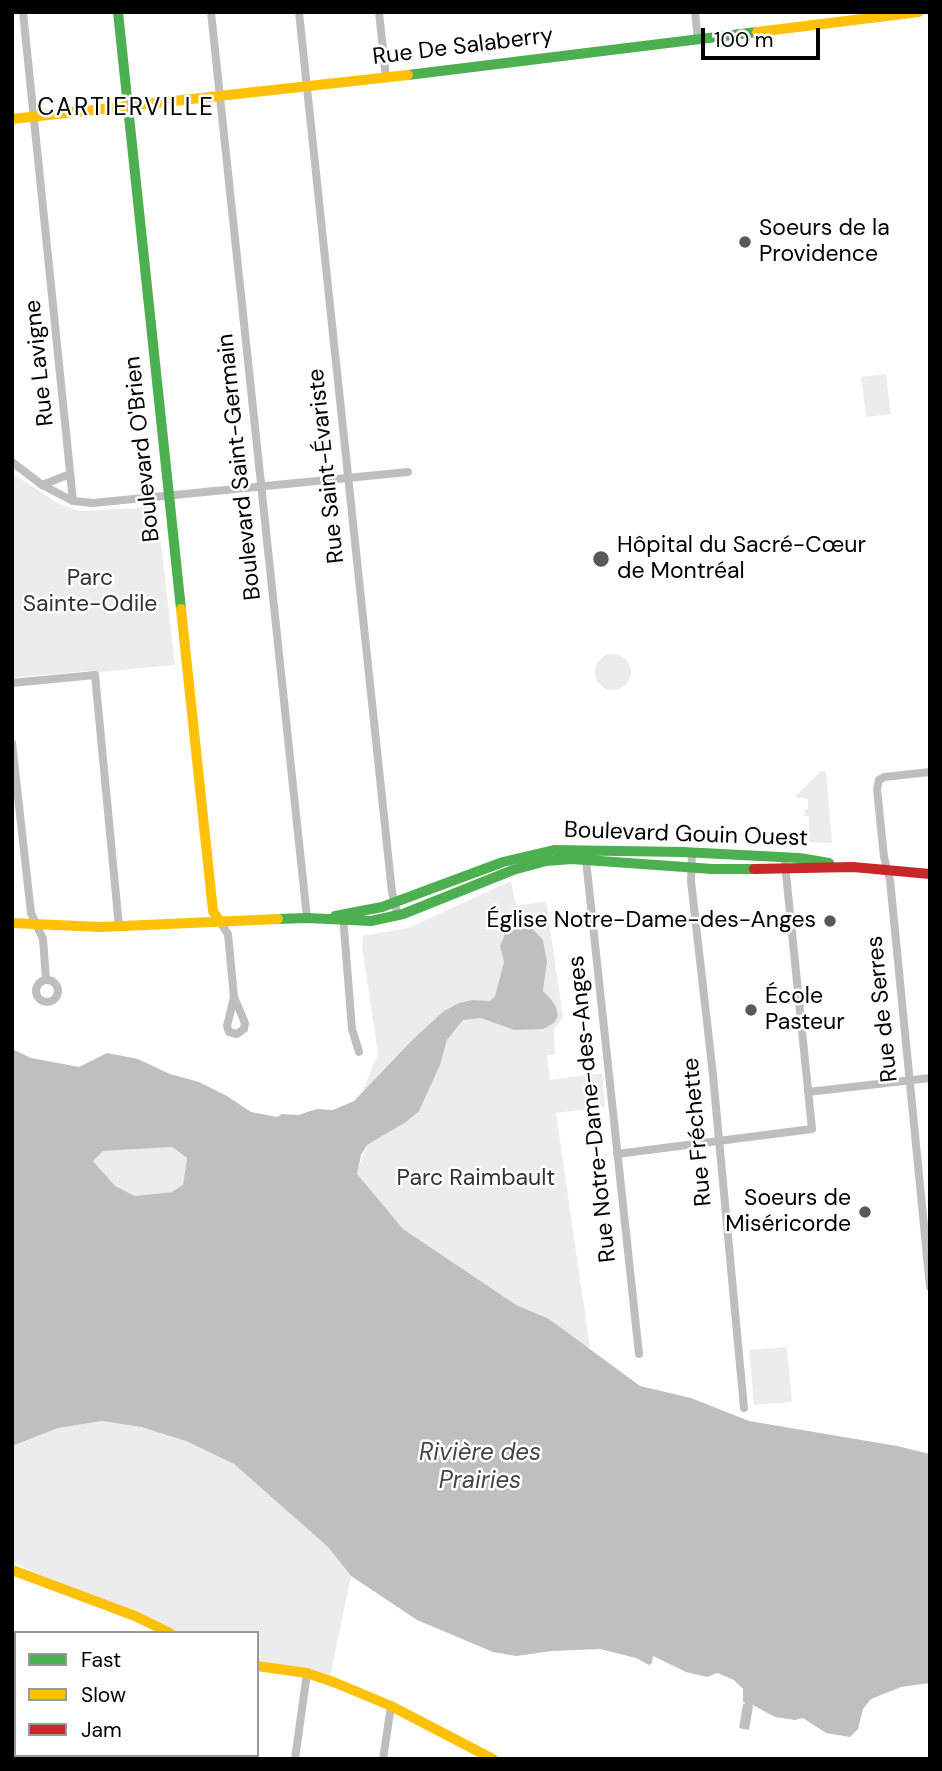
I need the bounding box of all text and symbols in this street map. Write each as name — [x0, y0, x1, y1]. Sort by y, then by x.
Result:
scale bar — [704, 14, 823, 58]
street label: Rue De Salaberry — [371, 22, 555, 72]
text: 100 m — [714, 26, 774, 54]
district label: CARTIERVILLE — [39, 95, 213, 123]
place label: Soeurs de la Providence — [759, 215, 890, 269]
marker: Soeurs de la Providence — [737, 234, 753, 250]
street label: Rue Lavigne — [20, 298, 60, 428]
street label: Boulevard Saint-Germain — [212, 332, 268, 602]
street label: Boulevard O'Brien — [120, 355, 166, 543]
street label: Rue Saint-Évariste — [303, 367, 351, 565]
place label: Hôpital du Sacré-Cœur de Montréal — [617, 532, 866, 586]
marker: Hôpital du Sacré-Cœur de Montréal — [591, 549, 611, 569]
park label: Parc Sainte-Odile — [23, 565, 157, 619]
street label: Boulevard Gouin Ouest — [563, 817, 809, 853]
place label: Église Notre-Dame-des-Anges — [487, 907, 816, 935]
marker: Église Notre-Dame-des-Anges — [822, 913, 838, 929]
street label: Rue de Serres — [862, 934, 904, 1084]
street label: Rue Notre-Dame-des-Anges — [563, 954, 623, 1264]
place label: École Pasteur — [765, 983, 845, 1037]
marker: École Pasteur — [743, 1002, 759, 1018]
street label: Rue Fréchette — [678, 1056, 718, 1208]
park label: Parc Raimbault — [397, 1165, 555, 1193]
place label: Soeurs de Miséricorde — [725, 1185, 851, 1239]
marker: Soeurs de Miséricorde — [857, 1204, 873, 1220]
water label: Rivière des Prairies — [419, 1440, 541, 1496]
legend — [14, 1631, 259, 1757]
text: Fast — [81, 1646, 121, 1674]
text: Slow — [81, 1681, 126, 1709]
text: Jam — [81, 1716, 122, 1744]

